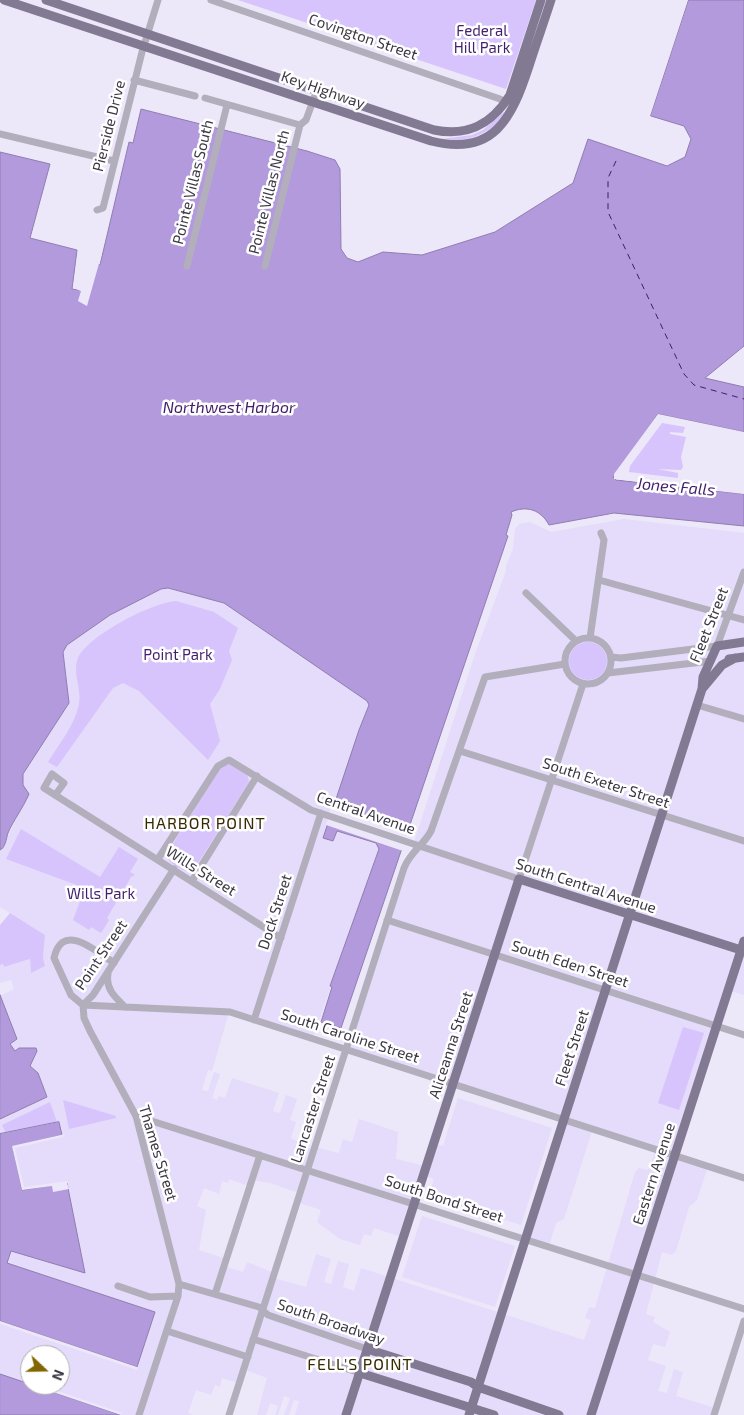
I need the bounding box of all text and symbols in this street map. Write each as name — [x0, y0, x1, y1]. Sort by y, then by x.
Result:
street label: Covington Street — [306, 10, 420, 64]
park label: Federal Hill Park — [454, 22, 510, 57]
street label: Key Highway — [279, 67, 367, 113]
street label: Pierside Drive — [89, 78, 129, 174]
street label: Pointe Villas South — [169, 118, 217, 246]
street label: Pointe Villas North — [245, 128, 293, 256]
water label: Northwest Harbor — [163, 398, 295, 418]
water label: Jones Falls — [636, 474, 716, 500]
street label: Fleet Street — [686, 585, 732, 665]
park label: Point Park — [143, 646, 213, 664]
street label: South Exeter Street — [540, 754, 672, 812]
street label: Central Avenue — [314, 788, 418, 838]
district label: HARBOR POINT — [143, 814, 267, 834]
street label: Wills Street — [163, 842, 239, 900]
street label: South Central Avenue — [514, 855, 658, 917]
street label: Dock Street — [254, 872, 296, 952]
park label: Wills Park — [67, 885, 135, 903]
street label: Point Street — [71, 917, 131, 993]
street label: South Eden Street — [509, 937, 631, 991]
street label: Aliceanna Street — [425, 989, 477, 1101]
street label: South Caroline Street — [279, 1005, 421, 1067]
street label: Fleet Street — [551, 1007, 593, 1089]
street label: Lancaster Street — [287, 1053, 339, 1165]
street label: Thames Street — [135, 1103, 181, 1203]
street label: Eastern Avenue — [629, 1121, 679, 1227]
street label: South Bond Street — [383, 1171, 505, 1227]
street label: South Broadway — [275, 1295, 387, 1349]
north arrow — [20, 1345, 70, 1395]
district label: FELL'S POINT — [306, 1355, 414, 1375]
text: N — [49, 1367, 68, 1383]

